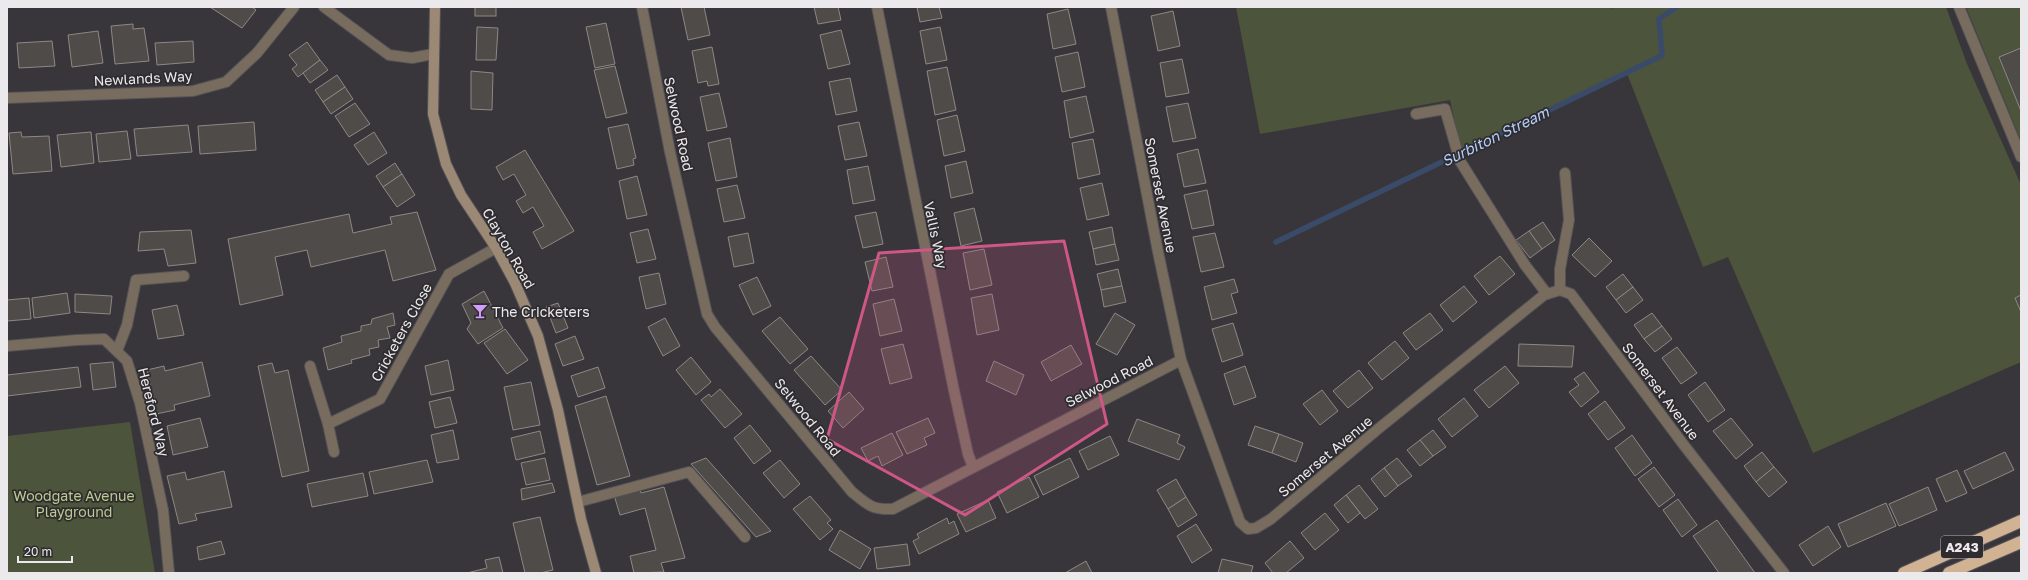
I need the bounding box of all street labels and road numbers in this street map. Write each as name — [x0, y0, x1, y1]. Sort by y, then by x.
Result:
street label: Newlands Way — [93, 67, 193, 89]
street label: Selwood Road — [661, 75, 697, 173]
street label: Somerset Avenue — [1141, 136, 1181, 254]
street label: Vallis Way — [921, 200, 951, 270]
street label: Clayton Road — [479, 205, 539, 291]
street label: Cricketers Close — [367, 280, 435, 384]
street label: Somerset Avenue — [1619, 339, 1703, 443]
street label: Selwood Road — [1062, 352, 1156, 410]
street label: Hereford Way — [135, 366, 173, 458]
street label: Selwood Road — [771, 374, 845, 460]
street label: Somerset Avenue — [1275, 412, 1375, 500]
road number: A243 — [1941, 536, 1983, 558]

